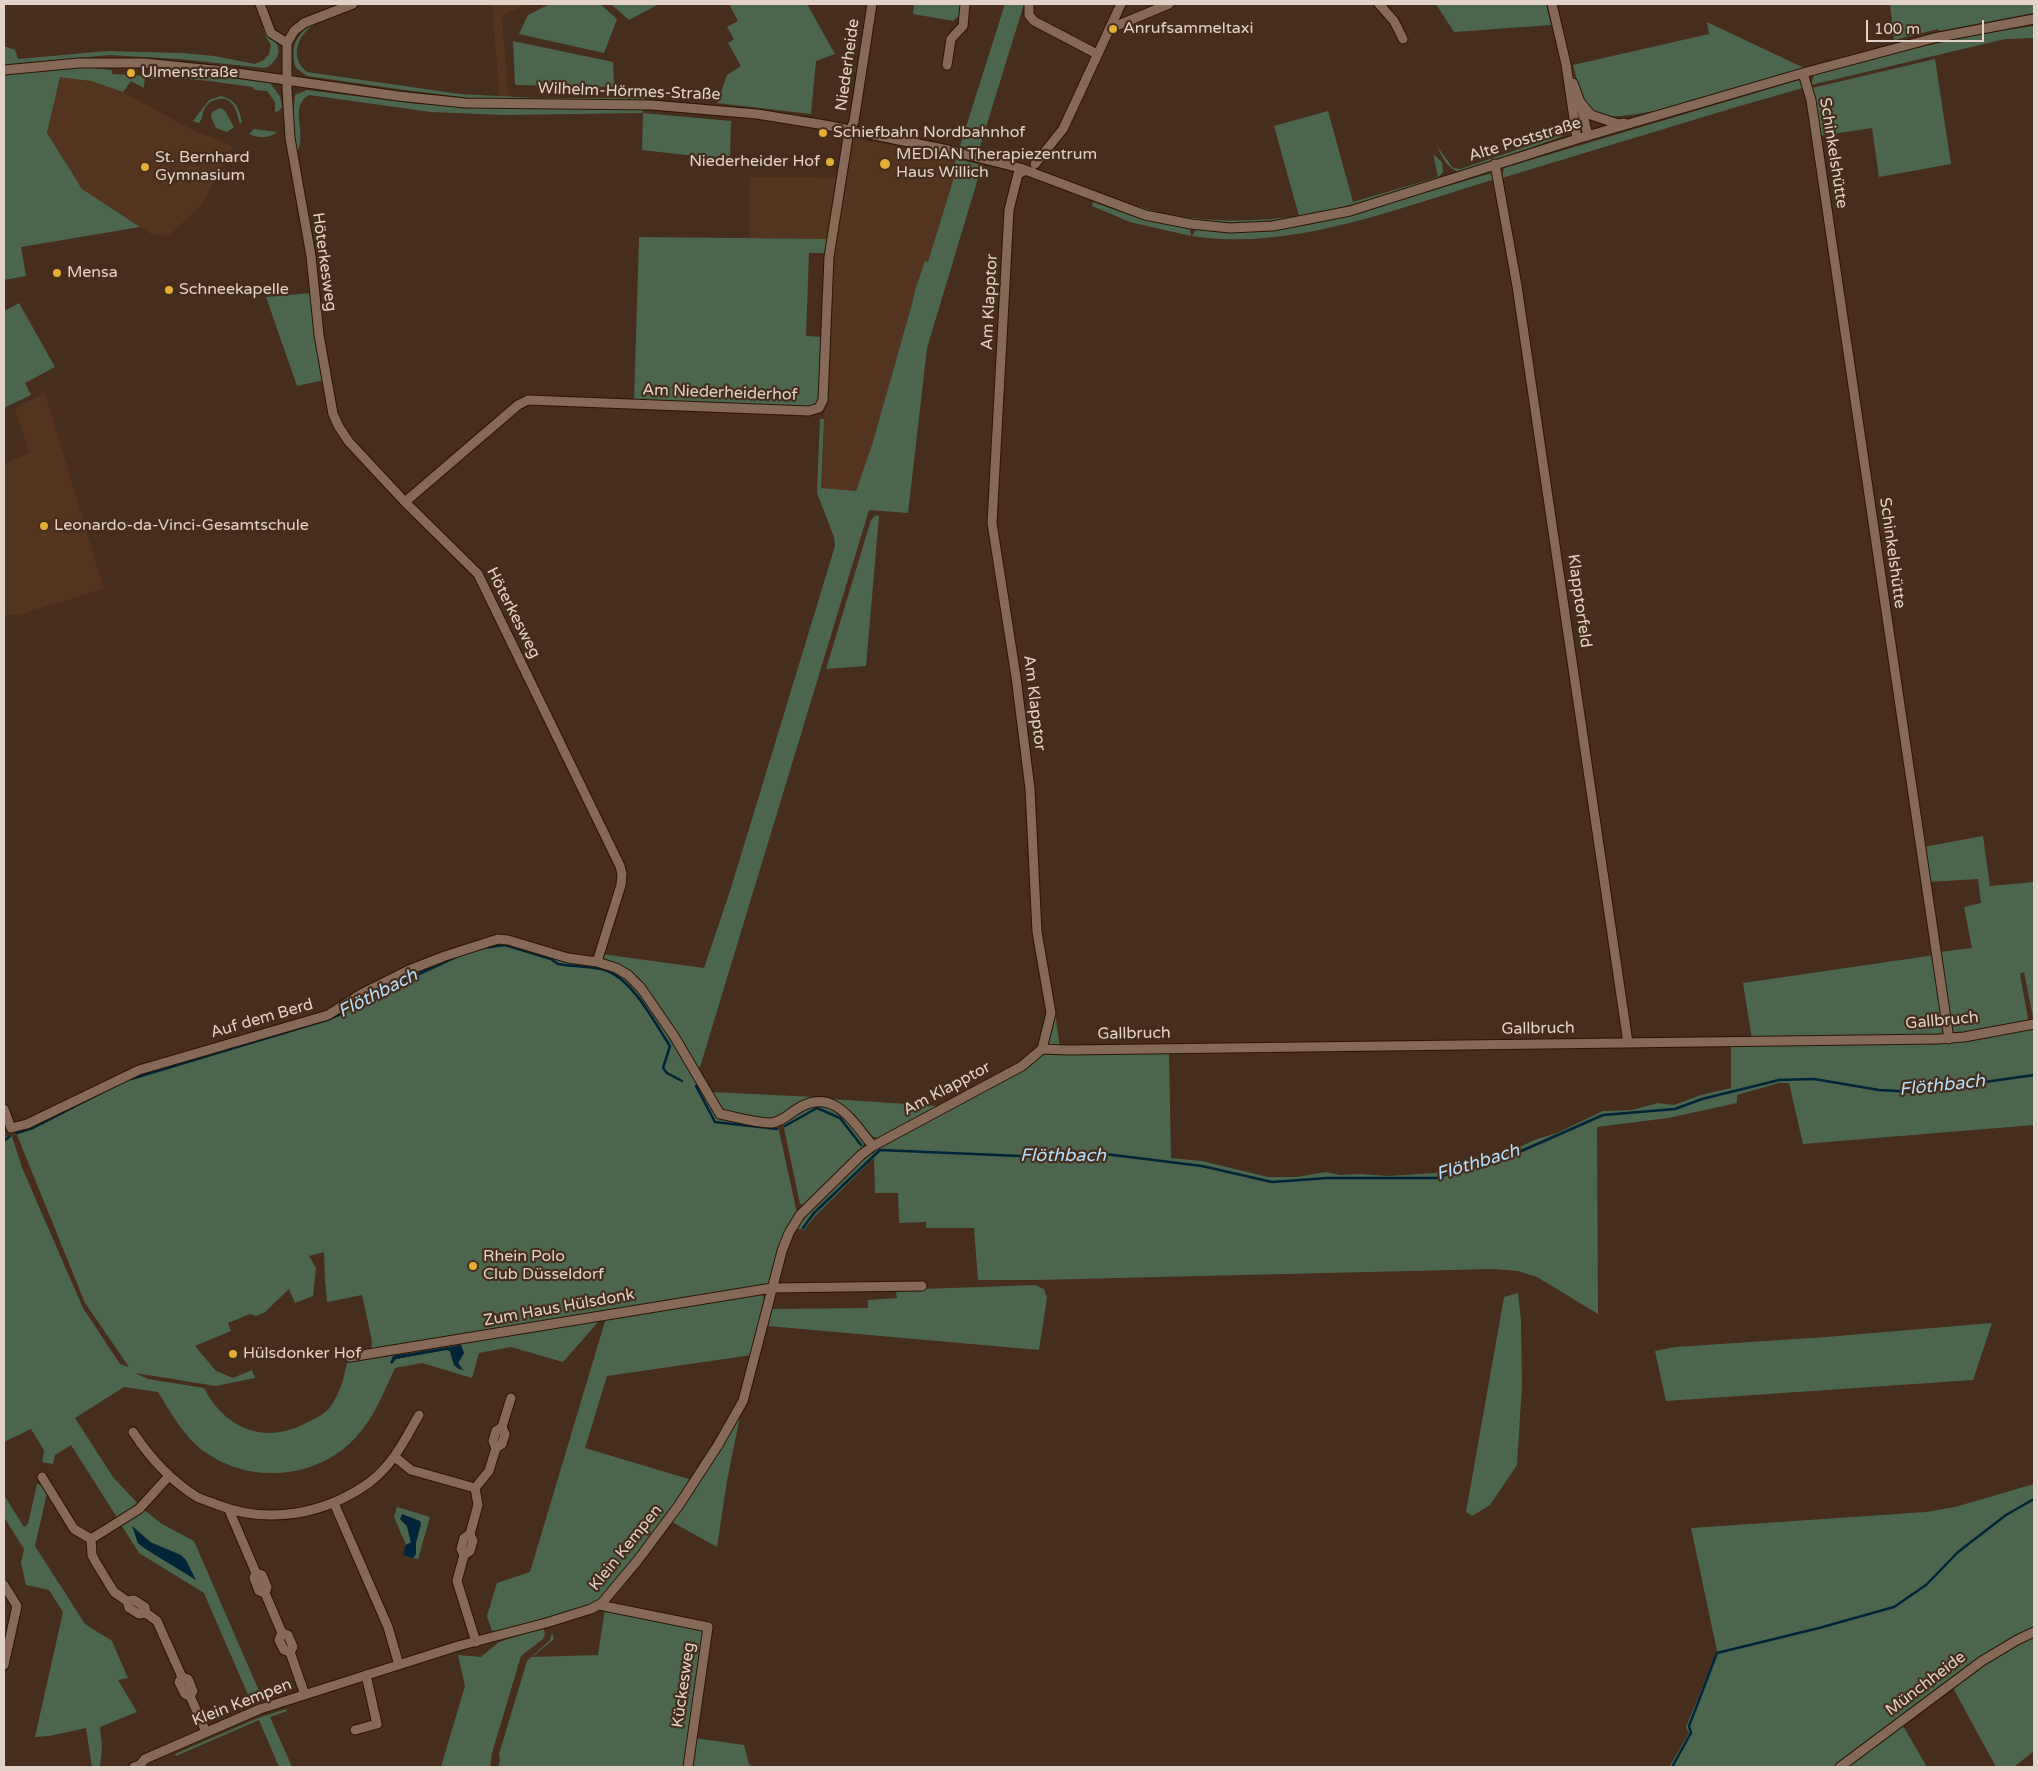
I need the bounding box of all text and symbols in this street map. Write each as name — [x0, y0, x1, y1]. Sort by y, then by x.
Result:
scale bar — [1868, 10, 1986, 42]
street label: Niederheide — [832, 18, 864, 112]
place label: Anrufsammeltaxi — [1123, 19, 1253, 39]
text: 100 m — [1874, 20, 1920, 38]
marker: Anrufsammeltaxi — [1107, 23, 1119, 35]
place label: Ulmenstraße — [141, 63, 238, 83]
marker: Ulmenstraße — [125, 67, 137, 79]
street label: Wilhelm-Hörmes-Straße — [537, 79, 721, 105]
street label: Schinkelshütte — [1815, 96, 1851, 210]
street label: Alte Poststraße — [1466, 114, 1584, 166]
place label: Schiefbahn Nordbahnhof — [833, 123, 1025, 143]
marker: Schiefbahn Nordbahnhof — [817, 127, 829, 139]
place label: MEDIAN Therapiezentrum Haus Willich — [896, 145, 1097, 183]
place label: St. Bernhard Gymnasium — [155, 148, 250, 186]
place label: Niederheider Hof — [689, 152, 820, 172]
marker: Niederheider Hof — [824, 156, 836, 168]
marker: MEDIAN Therapiezentrum Haus Willich — [878, 157, 892, 171]
marker: St. Bernhard Gymnasium — [139, 161, 151, 173]
street label: Höterkesweg — [308, 211, 340, 313]
street label: Am Klapptor — [978, 253, 1002, 351]
place label: Mensa — [67, 263, 118, 283]
marker: Mensa — [51, 267, 63, 279]
place label: Schneekapelle — [179, 280, 289, 300]
marker: Schneekapelle — [163, 284, 175, 296]
street label: Am Niederheiderhof — [642, 381, 798, 405]
street label: Schinkelshütte — [1875, 496, 1909, 610]
place label: Leonardo-da-Vinci-Gesamtschule — [54, 516, 309, 536]
marker: Leonardo-da-Vinci-Gesamtschule — [38, 520, 50, 532]
street label: Klapptorfeld — [1563, 553, 1595, 649]
street label: Höterkesweg — [482, 564, 544, 662]
street label: Am Klapptor — [1019, 654, 1049, 752]
water label: Flöthbach — [335, 965, 421, 1023]
street label: Auf dem Berd — [209, 995, 315, 1043]
street label: Gallbruch — [1905, 1008, 1979, 1034]
street label: Gallbruch — [1501, 1019, 1575, 1039]
street label: Gallbruch — [1097, 1024, 1171, 1044]
street label: Am Klapptor — [900, 1058, 994, 1120]
water label: Flöthbach — [1898, 1071, 1986, 1101]
water label: Flöthbach — [1434, 1140, 1522, 1186]
water label: Flöthbach — [1020, 1145, 1106, 1167]
place label: Rhein Polo Club Düsseldorf — [483, 1247, 604, 1285]
marker: Rhein Polo Club Düsseldorf — [467, 1260, 479, 1272]
street label: Zum Haus Hülsdonk — [482, 1285, 636, 1331]
place label: Hülsdonker Hof — [243, 1344, 361, 1364]
marker: Hülsdonker Hof — [227, 1348, 239, 1360]
street label: Klein Kempen — [585, 1501, 667, 1595]
street label: Kückesweg — [669, 1641, 699, 1729]
street label: Münchheide — [1882, 1648, 1970, 1720]
street label: Klein Kempen — [190, 1675, 294, 1731]

